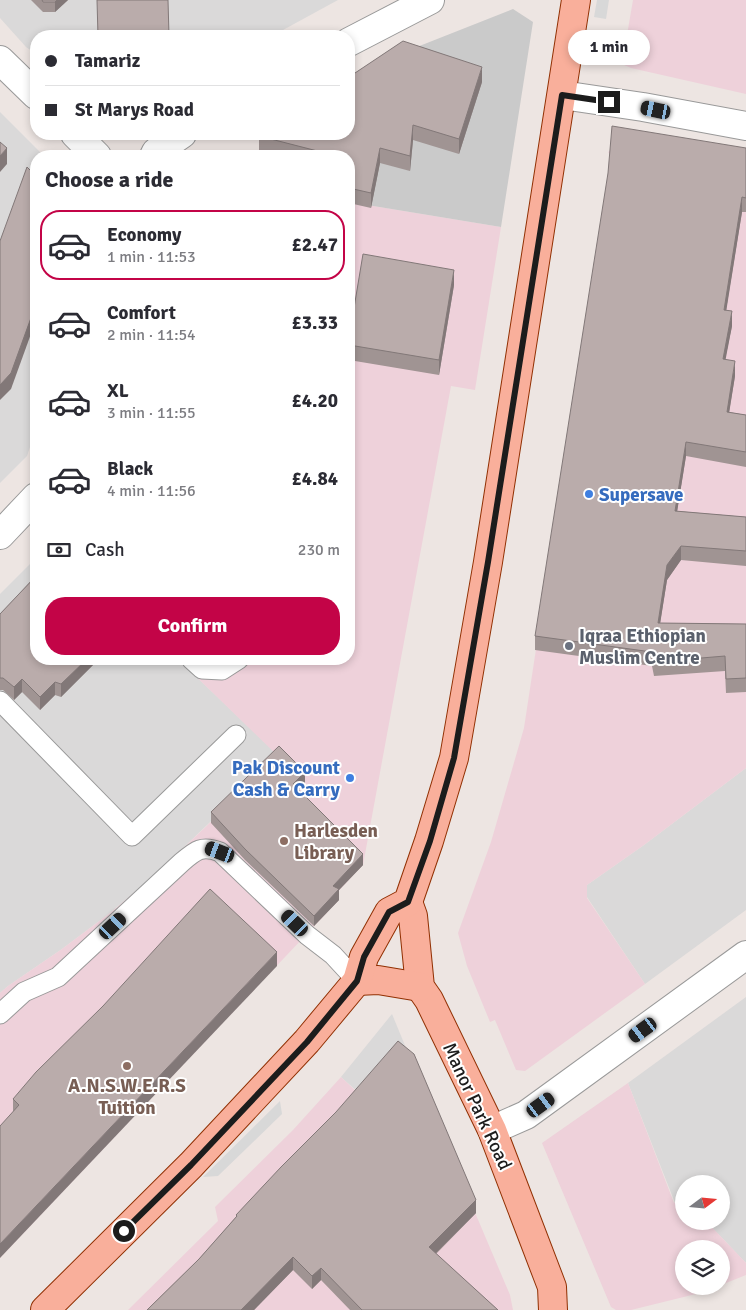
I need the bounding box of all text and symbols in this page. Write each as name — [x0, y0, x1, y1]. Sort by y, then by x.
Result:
callout: 1 min — [568, 29, 650, 64]
text: 1 min — [590, 37, 628, 57]
text: Tamariz — [75, 49, 140, 73]
route end — [598, 91, 620, 113]
text: St Marys Road — [75, 98, 194, 122]
car — [639, 100, 672, 120]
text: Choose a ride — [45, 166, 173, 193]
icon: car — [47, 223, 92, 268]
text: Economy — [107, 223, 181, 247]
text: £2.47 — [292, 233, 338, 257]
text: 1 min · 11:53 — [107, 247, 196, 267]
icon: car — [47, 301, 92, 346]
text: Comfort — [107, 301, 176, 325]
text: £3.33 — [292, 311, 338, 335]
text: 2 min · 11:54 — [107, 325, 196, 345]
icon: car — [47, 379, 92, 424]
text: XL — [107, 379, 129, 403]
text: £4.20 — [292, 389, 338, 413]
text: 3 min · 11:55 — [107, 403, 196, 423]
icon: car — [47, 457, 92, 502]
text: Black — [107, 457, 153, 481]
text: £4.84 — [292, 467, 338, 491]
text: 4 min · 11:56 — [107, 481, 196, 501]
place label: Supersave — [599, 483, 683, 507]
marker: Supersave — [583, 488, 595, 500]
icon: cash — [45, 536, 73, 564]
text: Cash — [85, 538, 125, 562]
text: 230 m — [298, 540, 340, 560]
button: Confirm — [45, 597, 340, 655]
place label: Iqraa Ethiopian Muslim Centre — [579, 624, 706, 670]
marker: Iqraa Ethiopian Muslim Centre — [563, 640, 575, 652]
place label: Pak Discount Cash & Carry — [232, 756, 341, 802]
marker: Pak Discount Cash & Carry — [344, 772, 356, 784]
place label: Harlesden Library — [294, 819, 378, 865]
marker: Harlesden Library — [278, 835, 290, 847]
car — [203, 840, 236, 864]
car — [278, 907, 311, 939]
car — [96, 910, 129, 942]
car — [626, 1015, 659, 1045]
street label: Manor Park Road — [437, 1039, 517, 1174]
marker: A.N.S.W.E.R.S Tuition — [121, 1060, 133, 1072]
place label: A.N.S.W.E.R.S Tuition — [68, 1074, 186, 1120]
car — [524, 1090, 557, 1120]
north arrow — [675, 1175, 730, 1230]
map controls — [675, 1175, 730, 1295]
route start — [113, 1220, 135, 1242]
button: layers — [675, 1240, 730, 1295]

